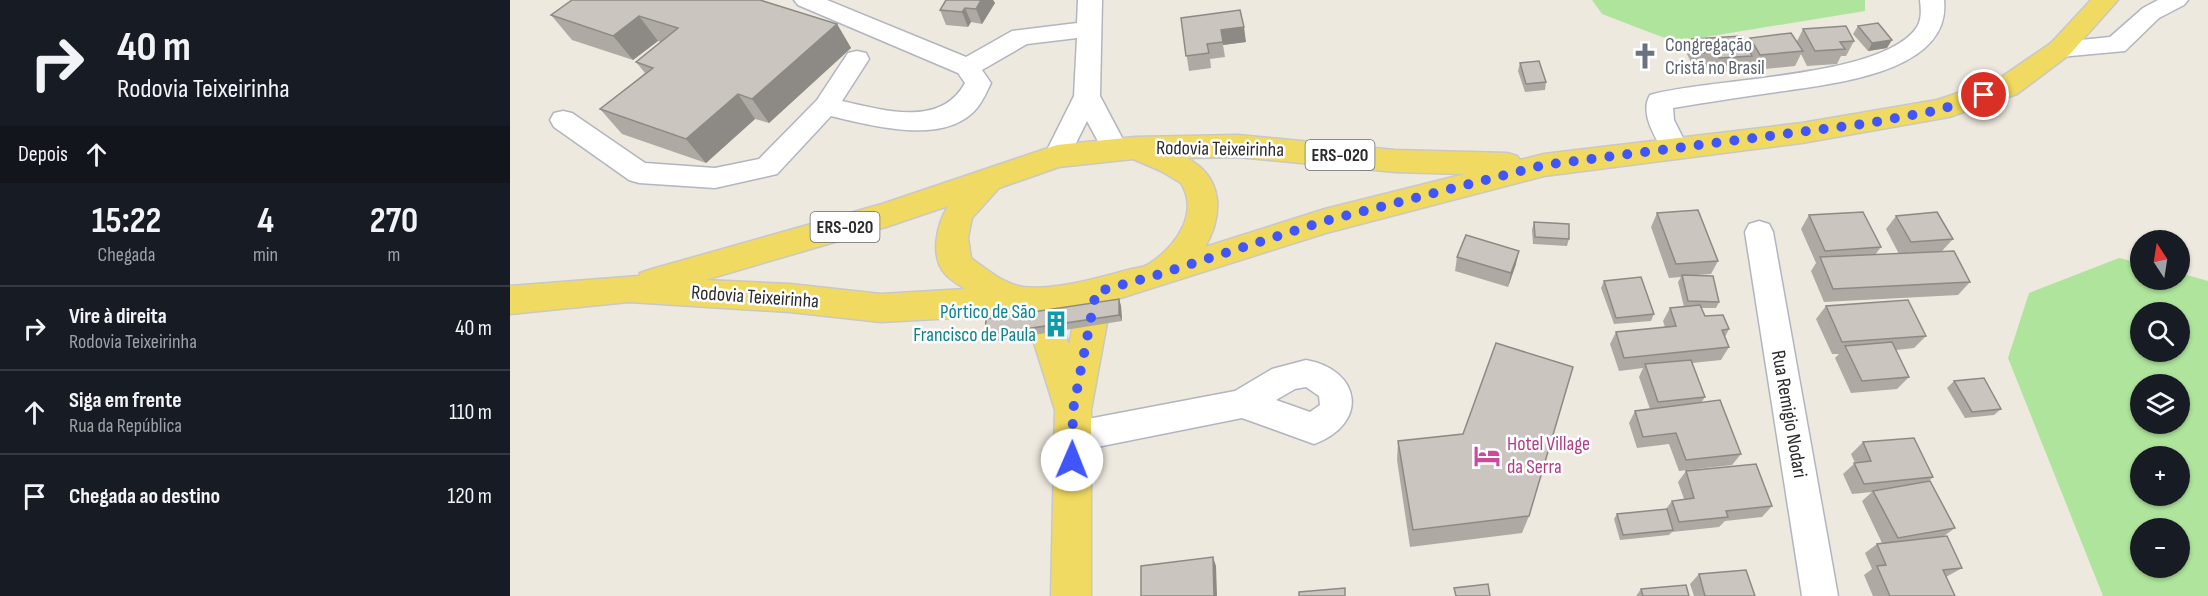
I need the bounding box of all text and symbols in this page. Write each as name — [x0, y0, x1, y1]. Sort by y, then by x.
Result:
text: 40 m — [117, 22, 191, 73]
icon: right — [18, 24, 96, 102]
place label: Congregação Cristã no Brasil — [1665, 33, 1765, 80]
church icon: Congregação Cristã no Brasil — [1630, 41, 1660, 71]
pin — [1958, 69, 2009, 120]
text: Rodovia Teixeirinha — [117, 73, 290, 105]
icon: arrive — [1967, 78, 2000, 111]
street label: Rodovia Teixeirinha — [1156, 136, 1284, 162]
icon: ahead — [80, 138, 113, 171]
road number: ERS-020 — [1306, 140, 1374, 170]
text: Depois — [18, 141, 68, 168]
text: 15:22 — [92, 200, 161, 243]
text: 4 — [257, 200, 274, 243]
text: 270 — [370, 200, 418, 243]
road number: ERS-020 — [810, 212, 880, 242]
north arrow — [2130, 230, 2190, 290]
map controls — [2130, 230, 2190, 578]
text: Chegada — [98, 243, 155, 267]
text: min — [253, 243, 278, 267]
text: m — [388, 243, 400, 267]
street label: Rodovia Teixeirinha — [690, 281, 820, 313]
place label: Pórtico de São Francisco de Paula — [913, 300, 1036, 347]
button: search — [2130, 302, 2190, 362]
text: Vire à direita — [69, 303, 167, 330]
building icon: Pórtico de São Francisco de Paula — [1041, 309, 1071, 339]
icon: right — [18, 312, 51, 345]
text: 40 m — [455, 315, 492, 342]
text: Rodovia Teixeirinha — [69, 330, 197, 354]
street label: Rua Remigio Nodari — [1766, 348, 1812, 480]
button: layers — [2130, 374, 2190, 434]
text: Siga em frente — [69, 387, 182, 414]
icon: ahead — [18, 396, 51, 429]
text: 110 m — [449, 399, 492, 426]
text: Rua da República — [69, 414, 182, 438]
position arrow — [1040, 428, 1104, 492]
place label: Hotel Village da Serra — [1507, 432, 1590, 479]
hotel icon: Hotel Village da Serra — [1472, 441, 1502, 471]
button: + — [2130, 446, 2190, 506]
icon: arrive — [18, 480, 51, 513]
text: Chegada ao destino — [69, 483, 220, 510]
text: 120 m — [448, 483, 492, 510]
button: − — [2130, 518, 2190, 578]

